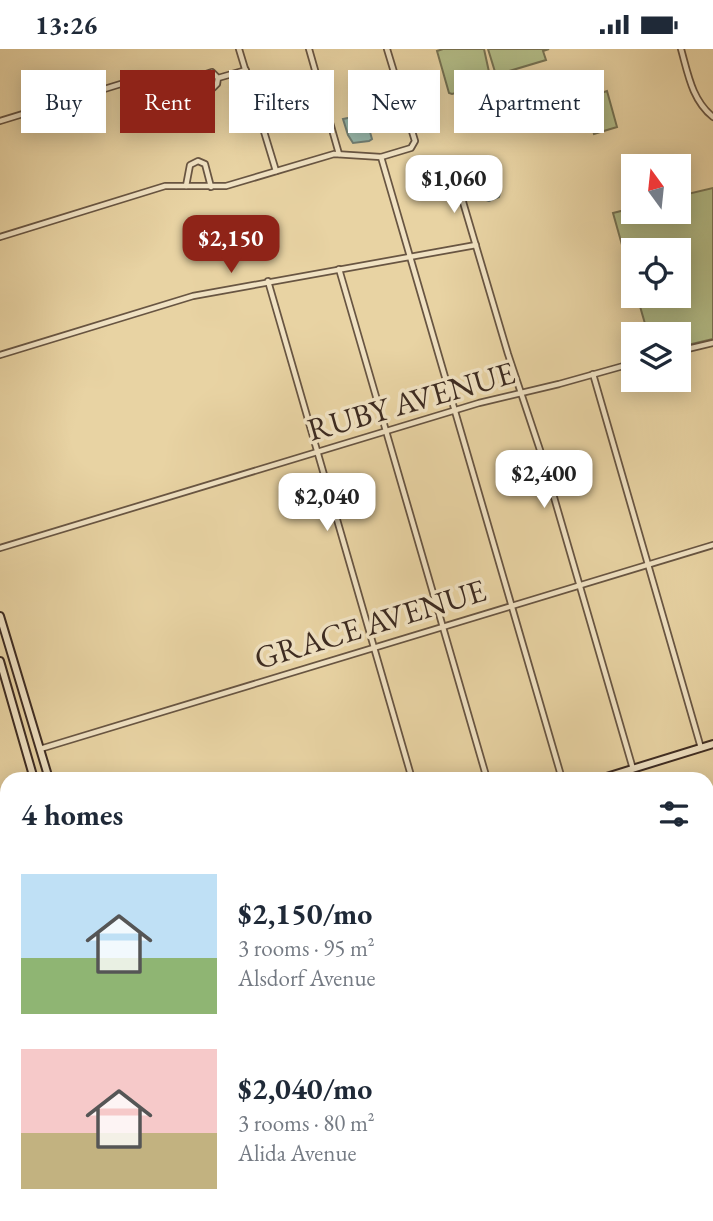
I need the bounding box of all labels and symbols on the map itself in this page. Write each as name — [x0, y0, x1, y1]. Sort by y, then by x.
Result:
north arrow — [621, 154, 691, 224]
pin: $1,060 — [397, 155, 511, 215]
pin: $2,150 — [174, 215, 288, 275]
street label: RUBY AVENUE — [302, 351, 520, 451]
pin: $2,400 — [487, 451, 601, 510]
pin: $2,040 — [270, 473, 384, 533]
street label: GRACE AVENUE — [249, 569, 491, 679]

